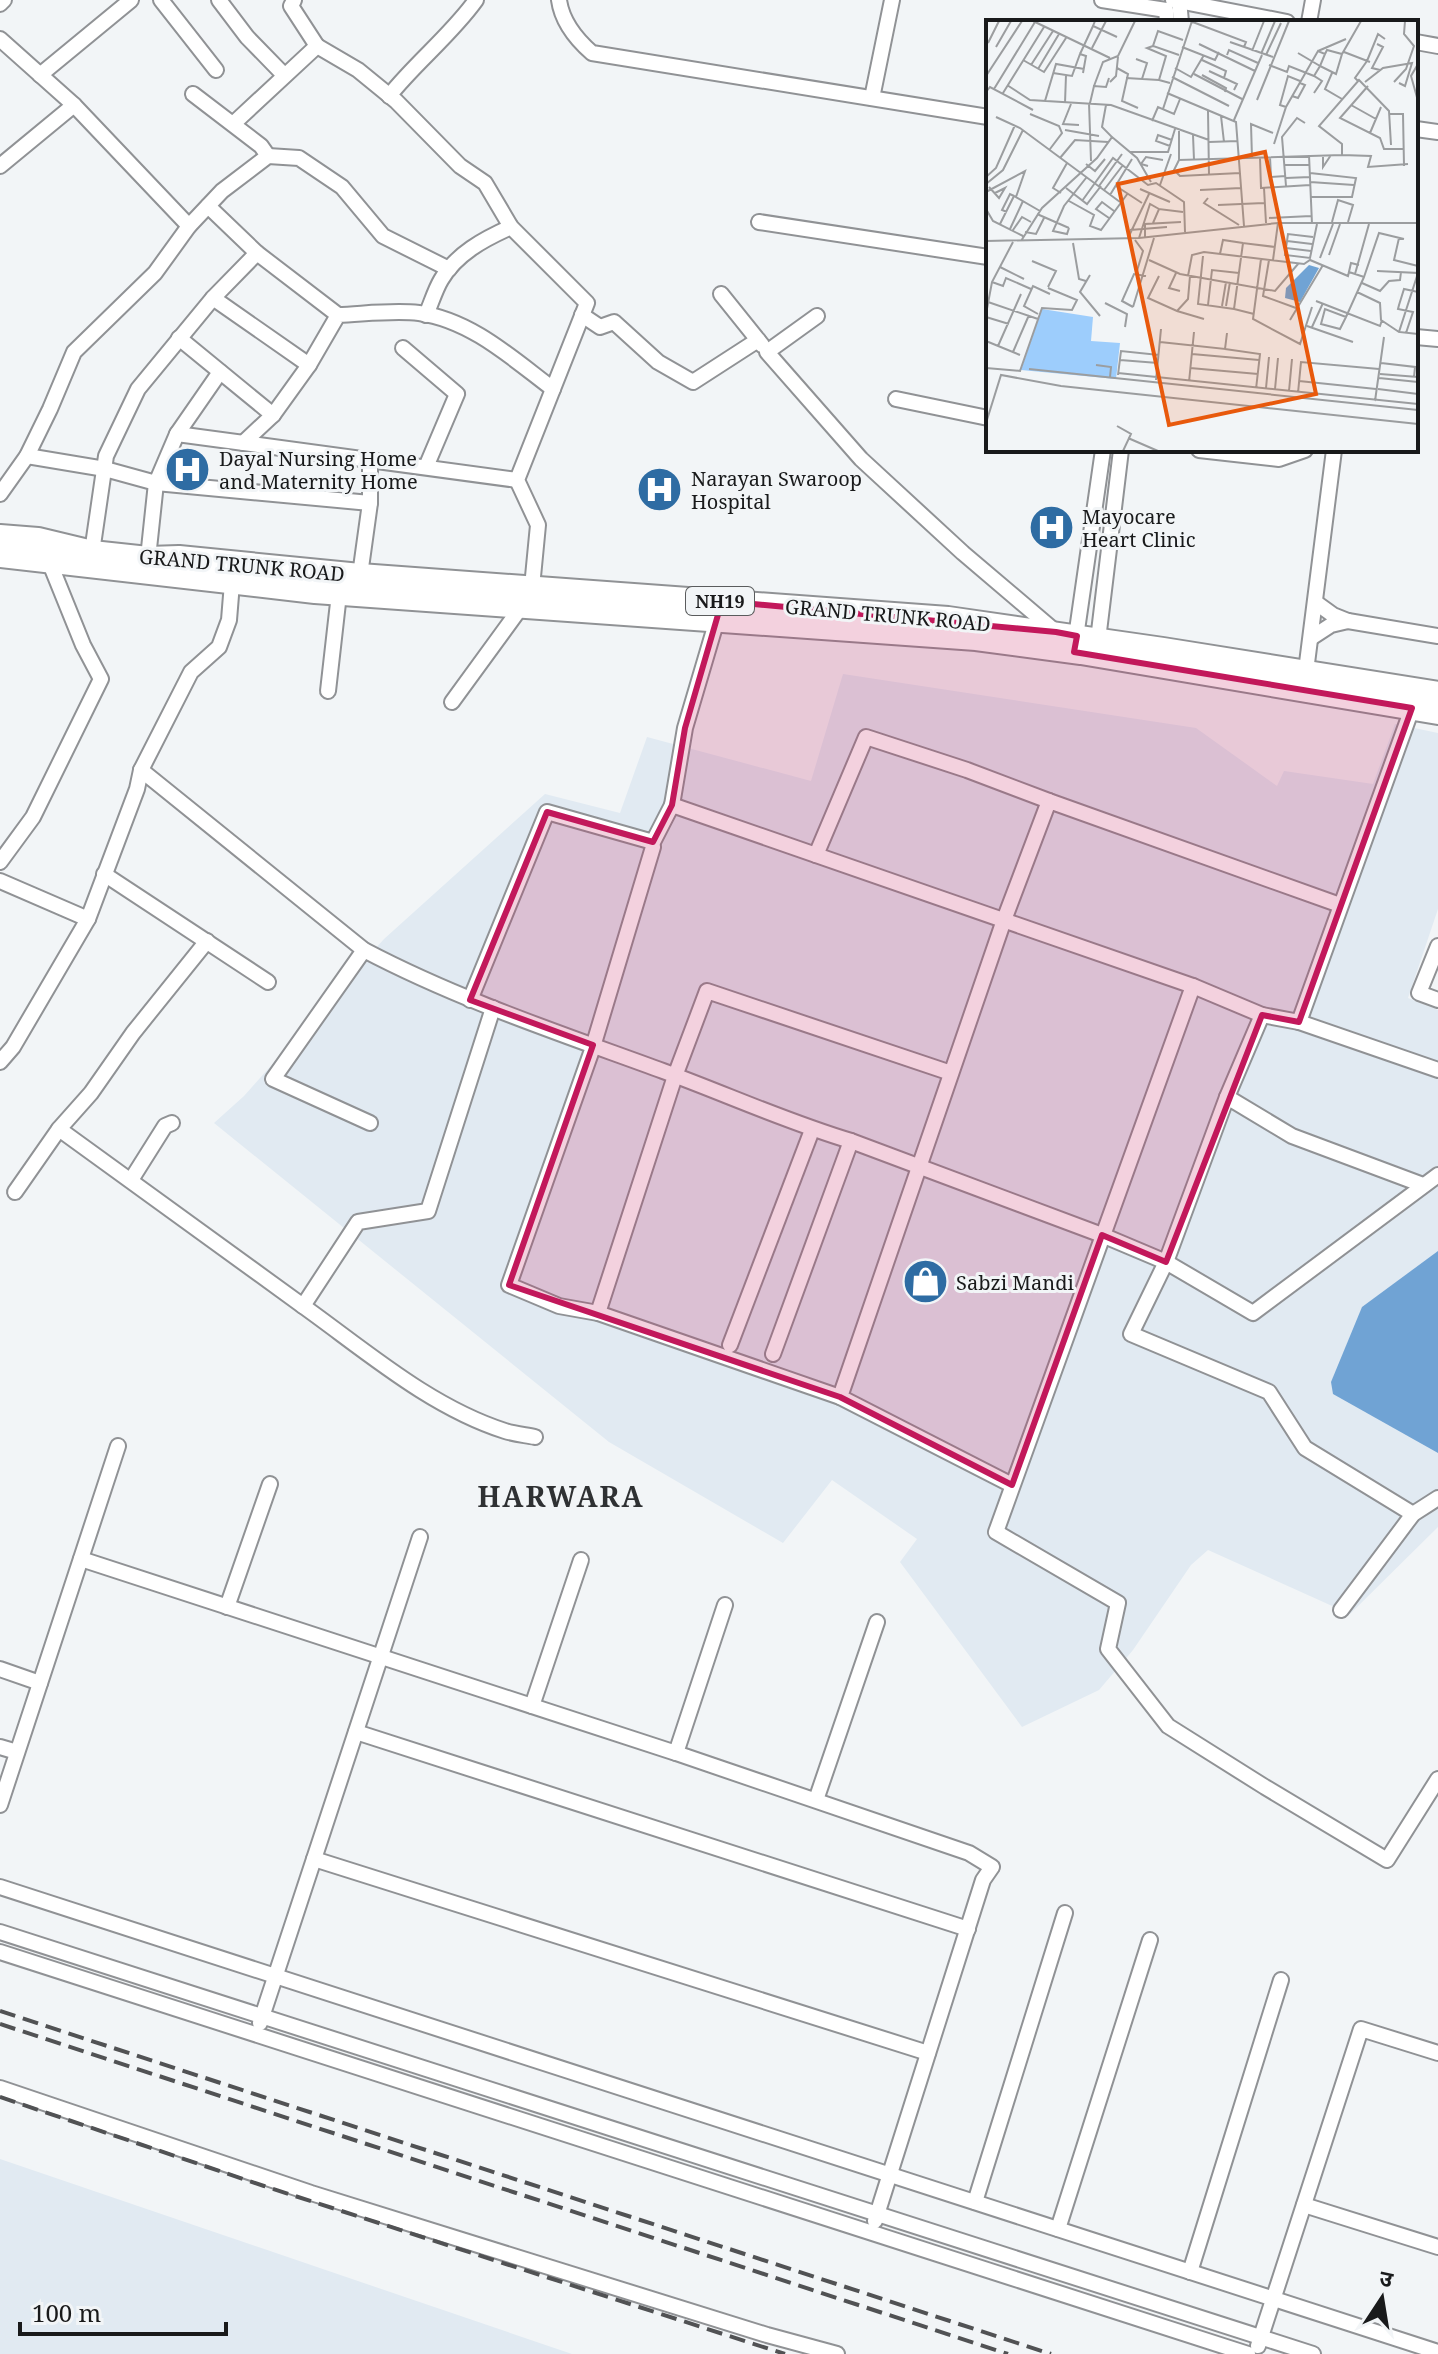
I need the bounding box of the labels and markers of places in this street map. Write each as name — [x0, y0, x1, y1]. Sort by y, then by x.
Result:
hospital icon: Dayal Nursing Home and Maternity Home — [164, 445, 212, 493]
place label: Dayal Nursing Home and Maternity Home — [219, 445, 418, 495]
hospital icon: Narayan Swaroop Hospital — [636, 465, 684, 513]
place label: Narayan Swaroop Hospital — [691, 465, 862, 515]
place label: Mayocare Heart Clinic — [1082, 503, 1196, 553]
hospital icon: Mayocare Heart Clinic — [1027, 504, 1075, 552]
shop icon: Sabzi Mandi — [901, 1258, 949, 1306]
place label: Sabzi Mandi — [956, 1269, 1074, 1296]

